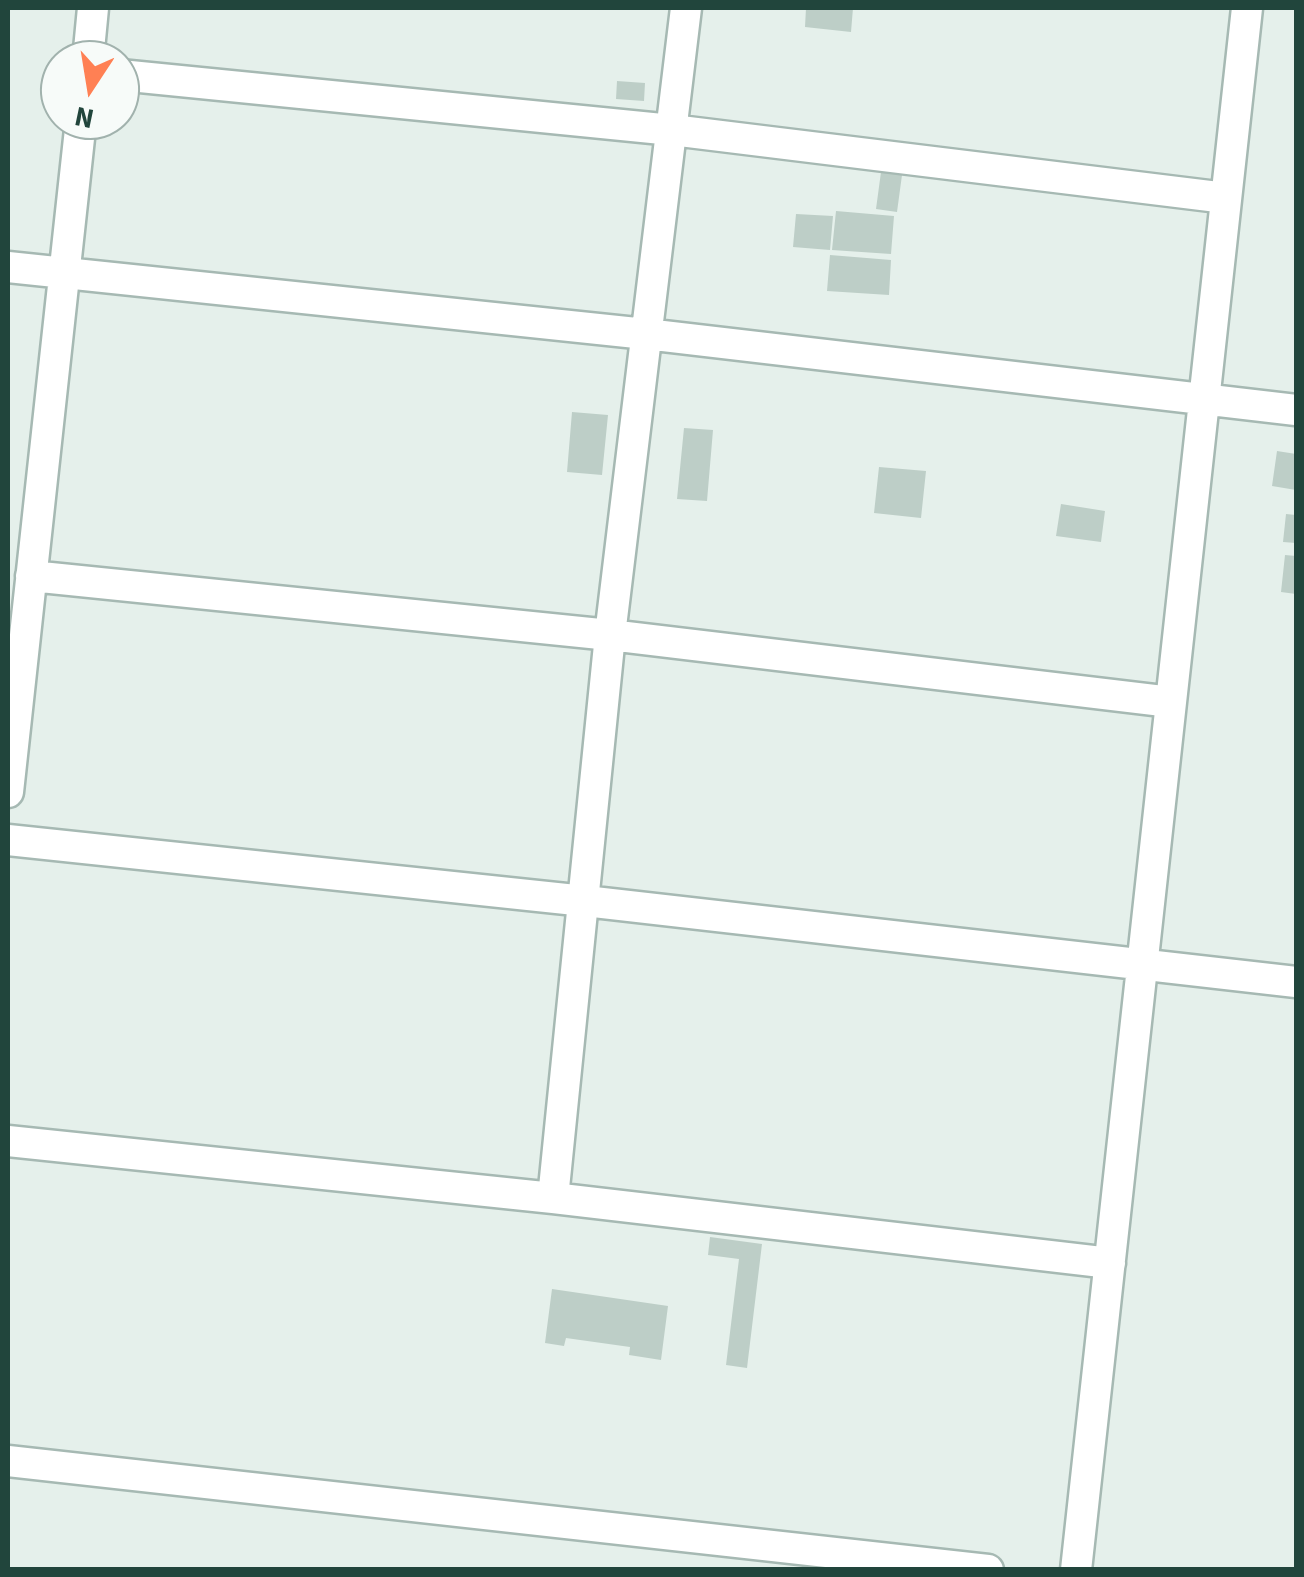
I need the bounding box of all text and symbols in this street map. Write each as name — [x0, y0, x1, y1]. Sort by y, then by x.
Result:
north arrow — [40, 40, 140, 140]
text: N — [71, 96, 97, 139]

